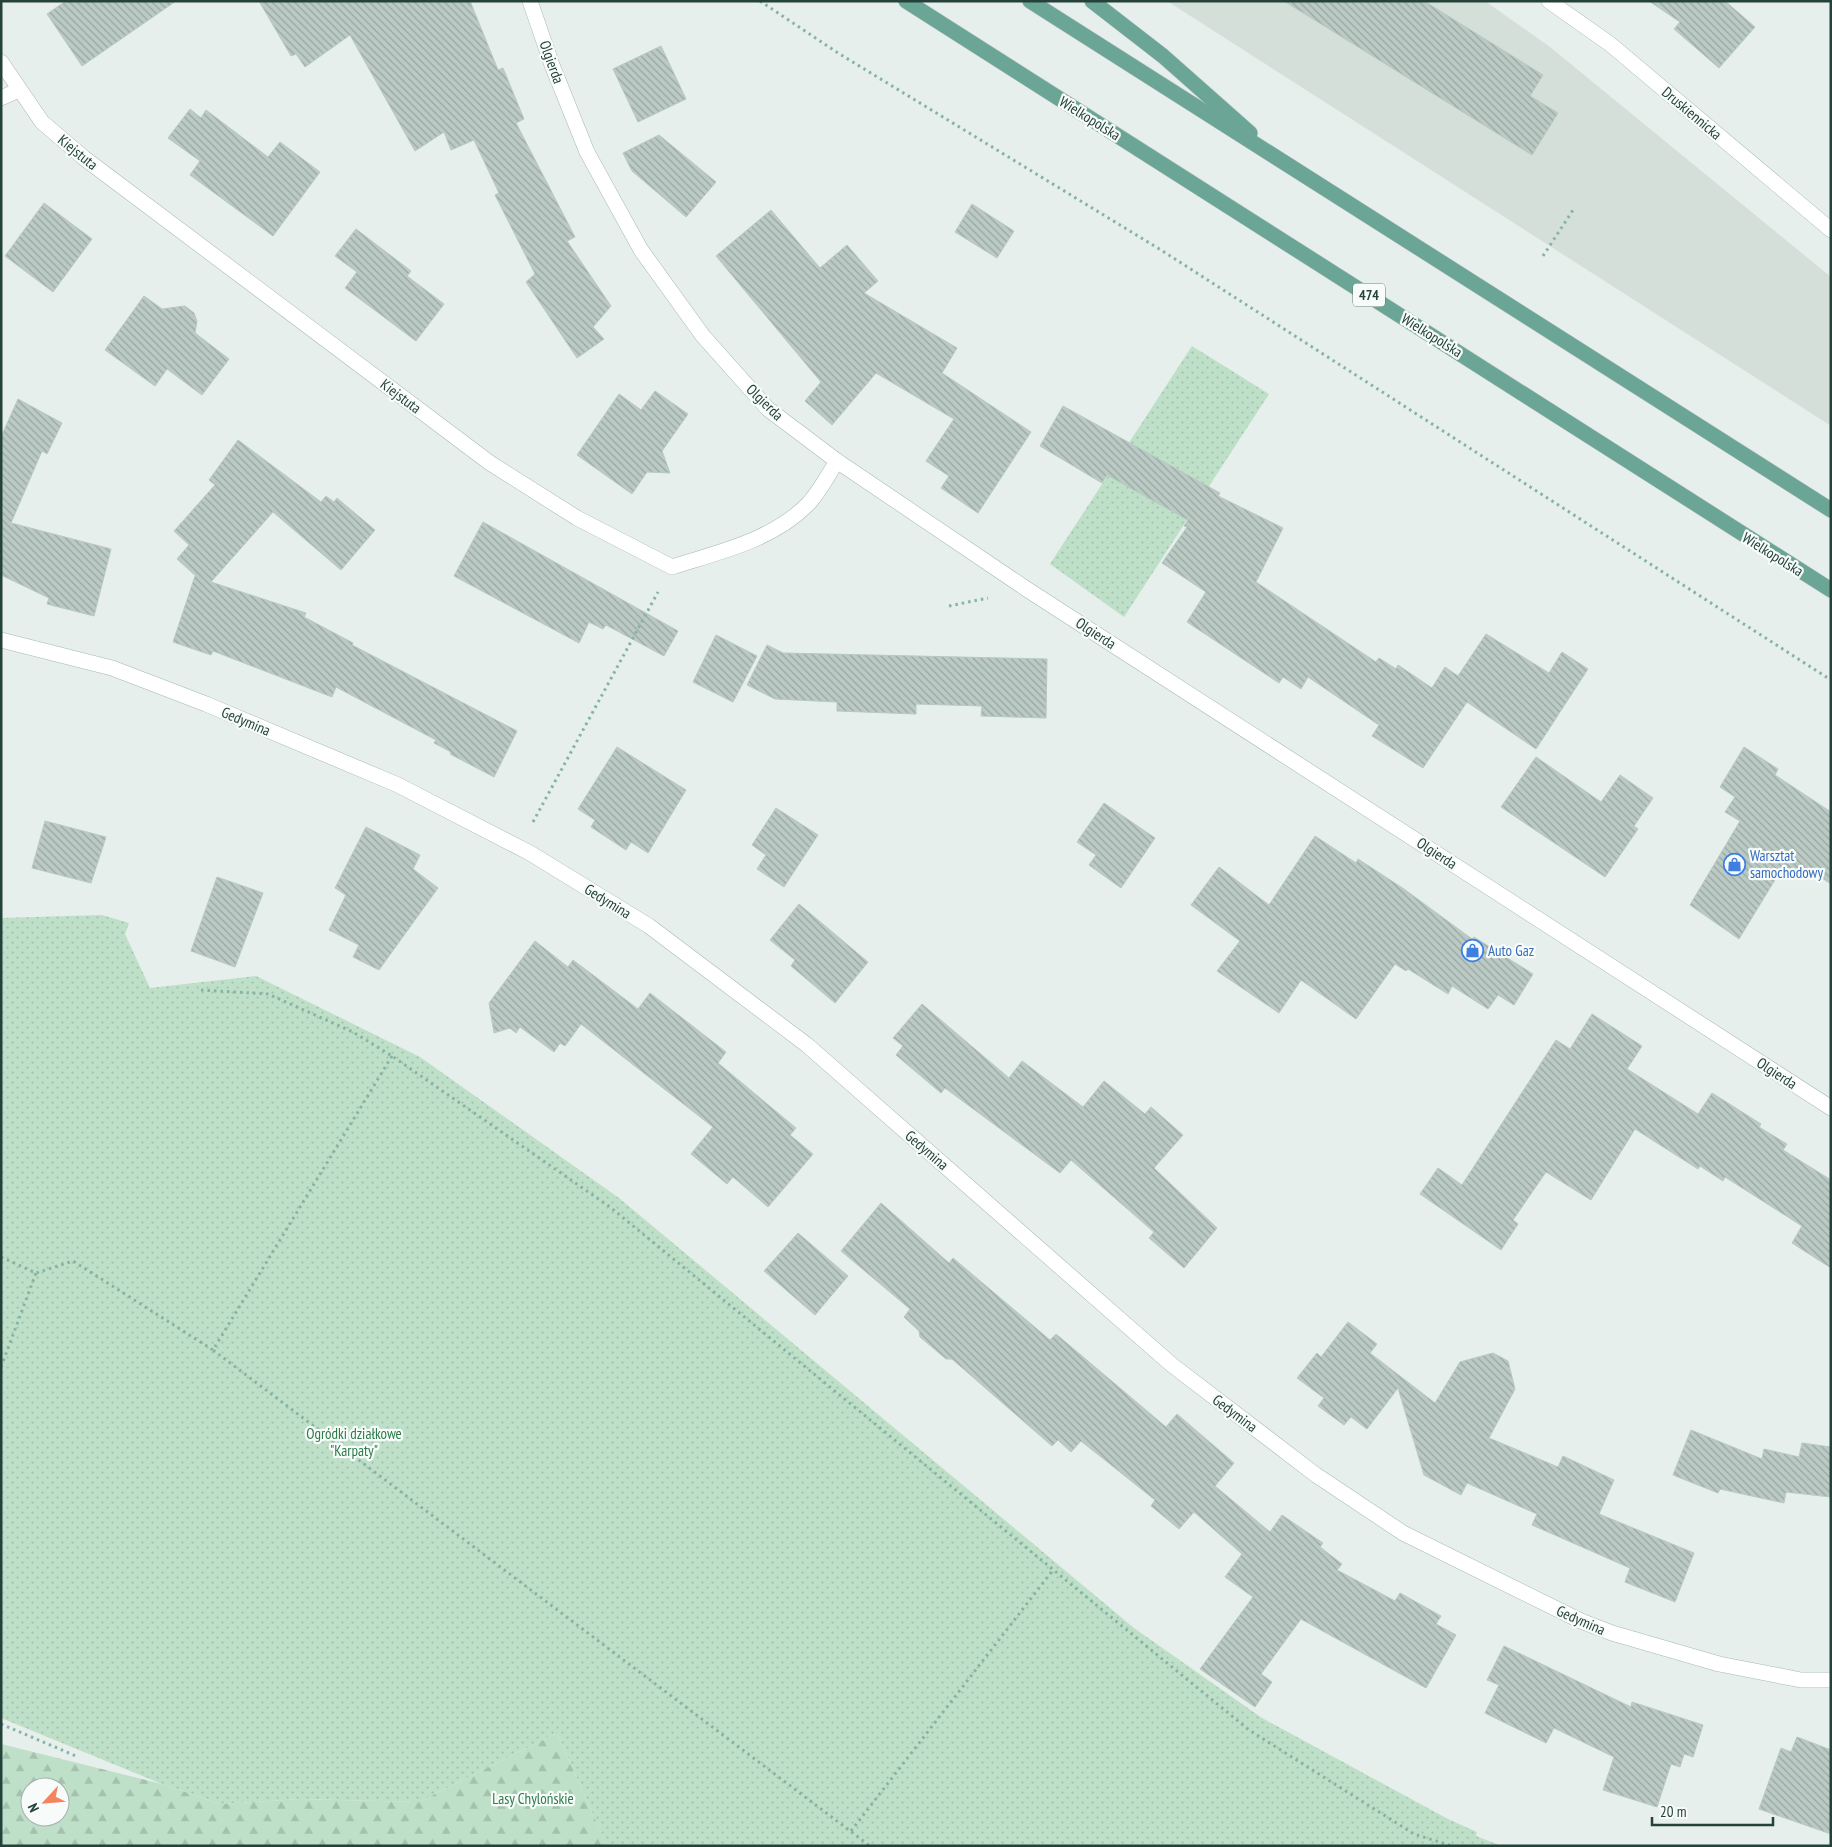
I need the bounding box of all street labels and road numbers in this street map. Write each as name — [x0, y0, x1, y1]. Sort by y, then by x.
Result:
street label: Olgierda — [536, 38, 568, 86]
street label: Druskiennicka — [1658, 82, 1726, 144]
street label: Wielkopolska — [1056, 92, 1124, 144]
street label: Kiejstuta — [54, 130, 102, 174]
road number: 474 — [1353, 284, 1385, 306]
street label: Wielkopolska — [1398, 309, 1466, 361]
street label: Kiejstuta — [377, 375, 425, 417]
street label: Olgierda — [742, 380, 788, 424]
street label: Wielkopolska — [1739, 528, 1807, 580]
street label: Olgierda — [1072, 613, 1120, 653]
street label: Gedymina — [219, 702, 273, 740]
street label: Olgierda — [1413, 833, 1461, 873]
street label: Gedymina — [581, 879, 635, 923]
street label: Olgierda — [1753, 1053, 1801, 1093]
street label: Gedymina — [901, 1126, 953, 1174]
street label: Gedymina — [1209, 1390, 1261, 1436]
street label: Gedymina — [1554, 1601, 1608, 1639]

